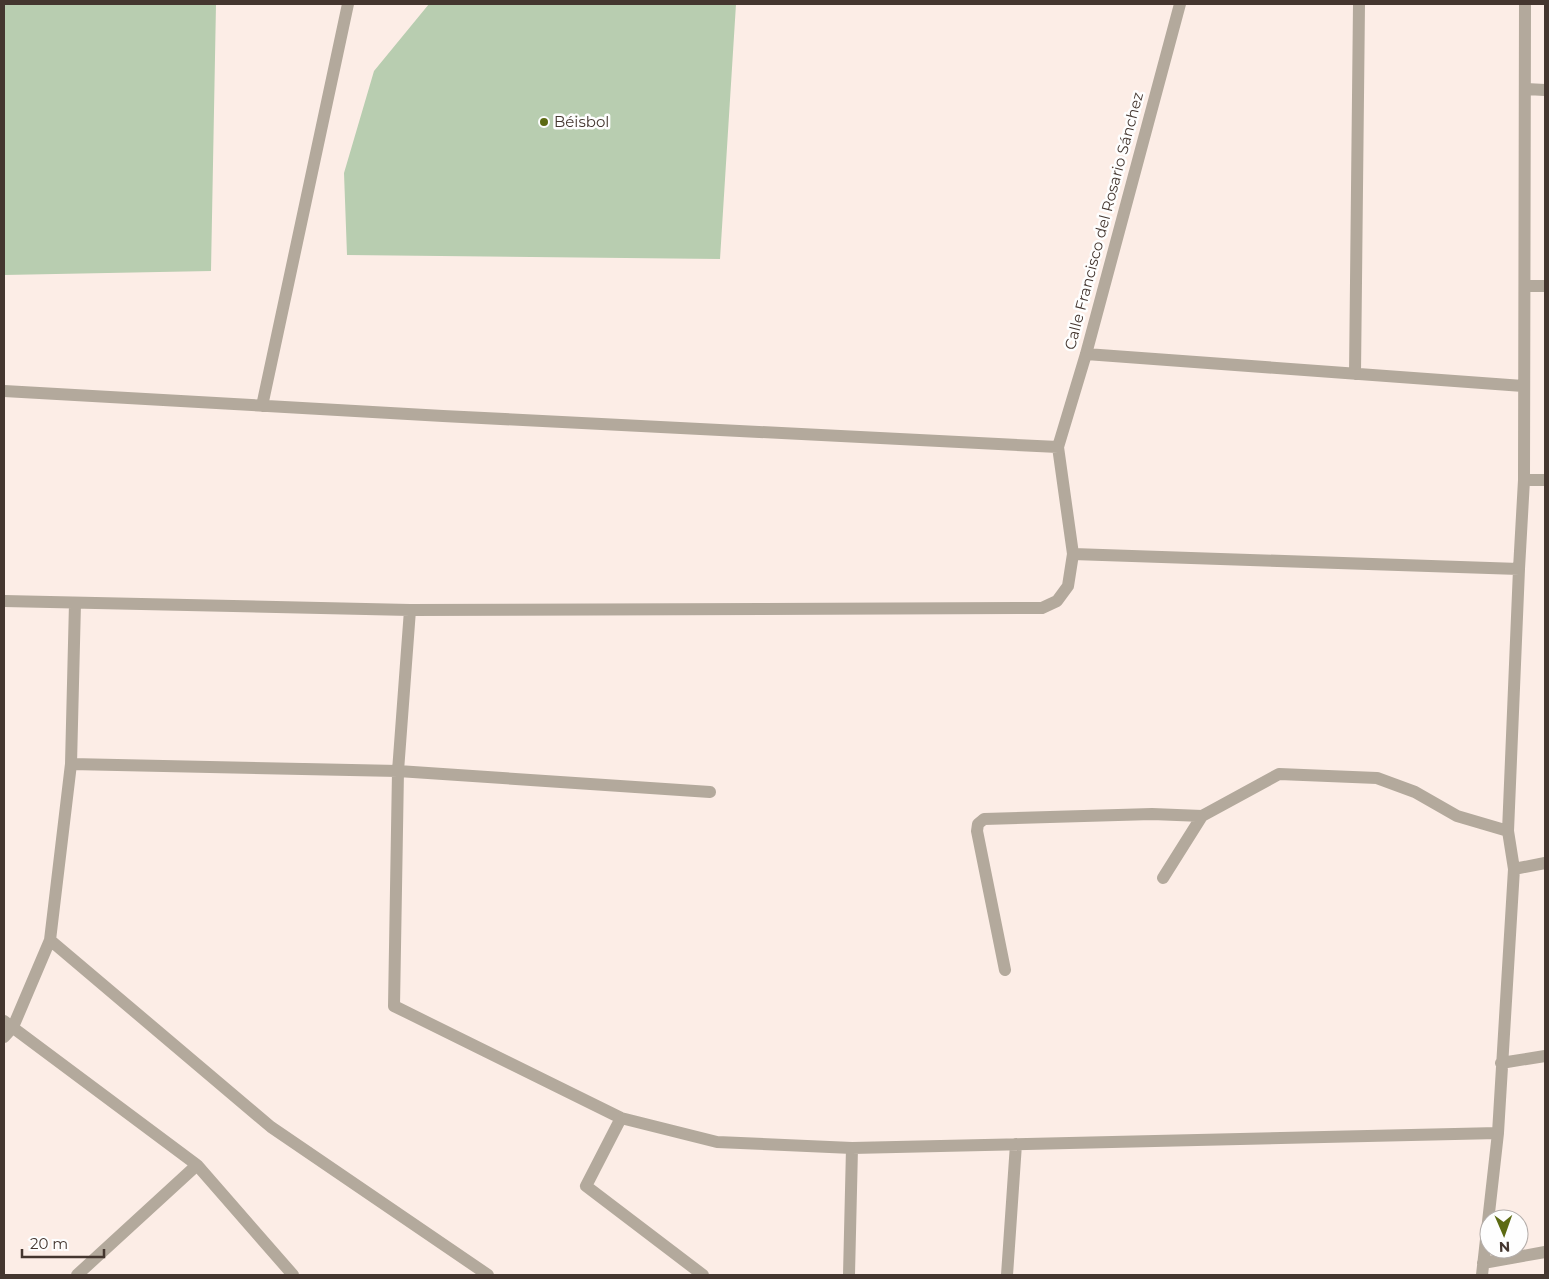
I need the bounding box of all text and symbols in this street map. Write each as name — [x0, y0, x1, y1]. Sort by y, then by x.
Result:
street label: Calle Francisco del Rosario Sánchez — [1060, 90, 1147, 352]
place label: Béisbol — [554, 112, 609, 131]
marker: Béisbol — [538, 116, 550, 128]
north arrow — [1479, 1209, 1529, 1259]
scale bar — [22, 1226, 105, 1258]
text: 20 m — [30, 1234, 68, 1253]
text: N — [1498, 1238, 1510, 1256]

